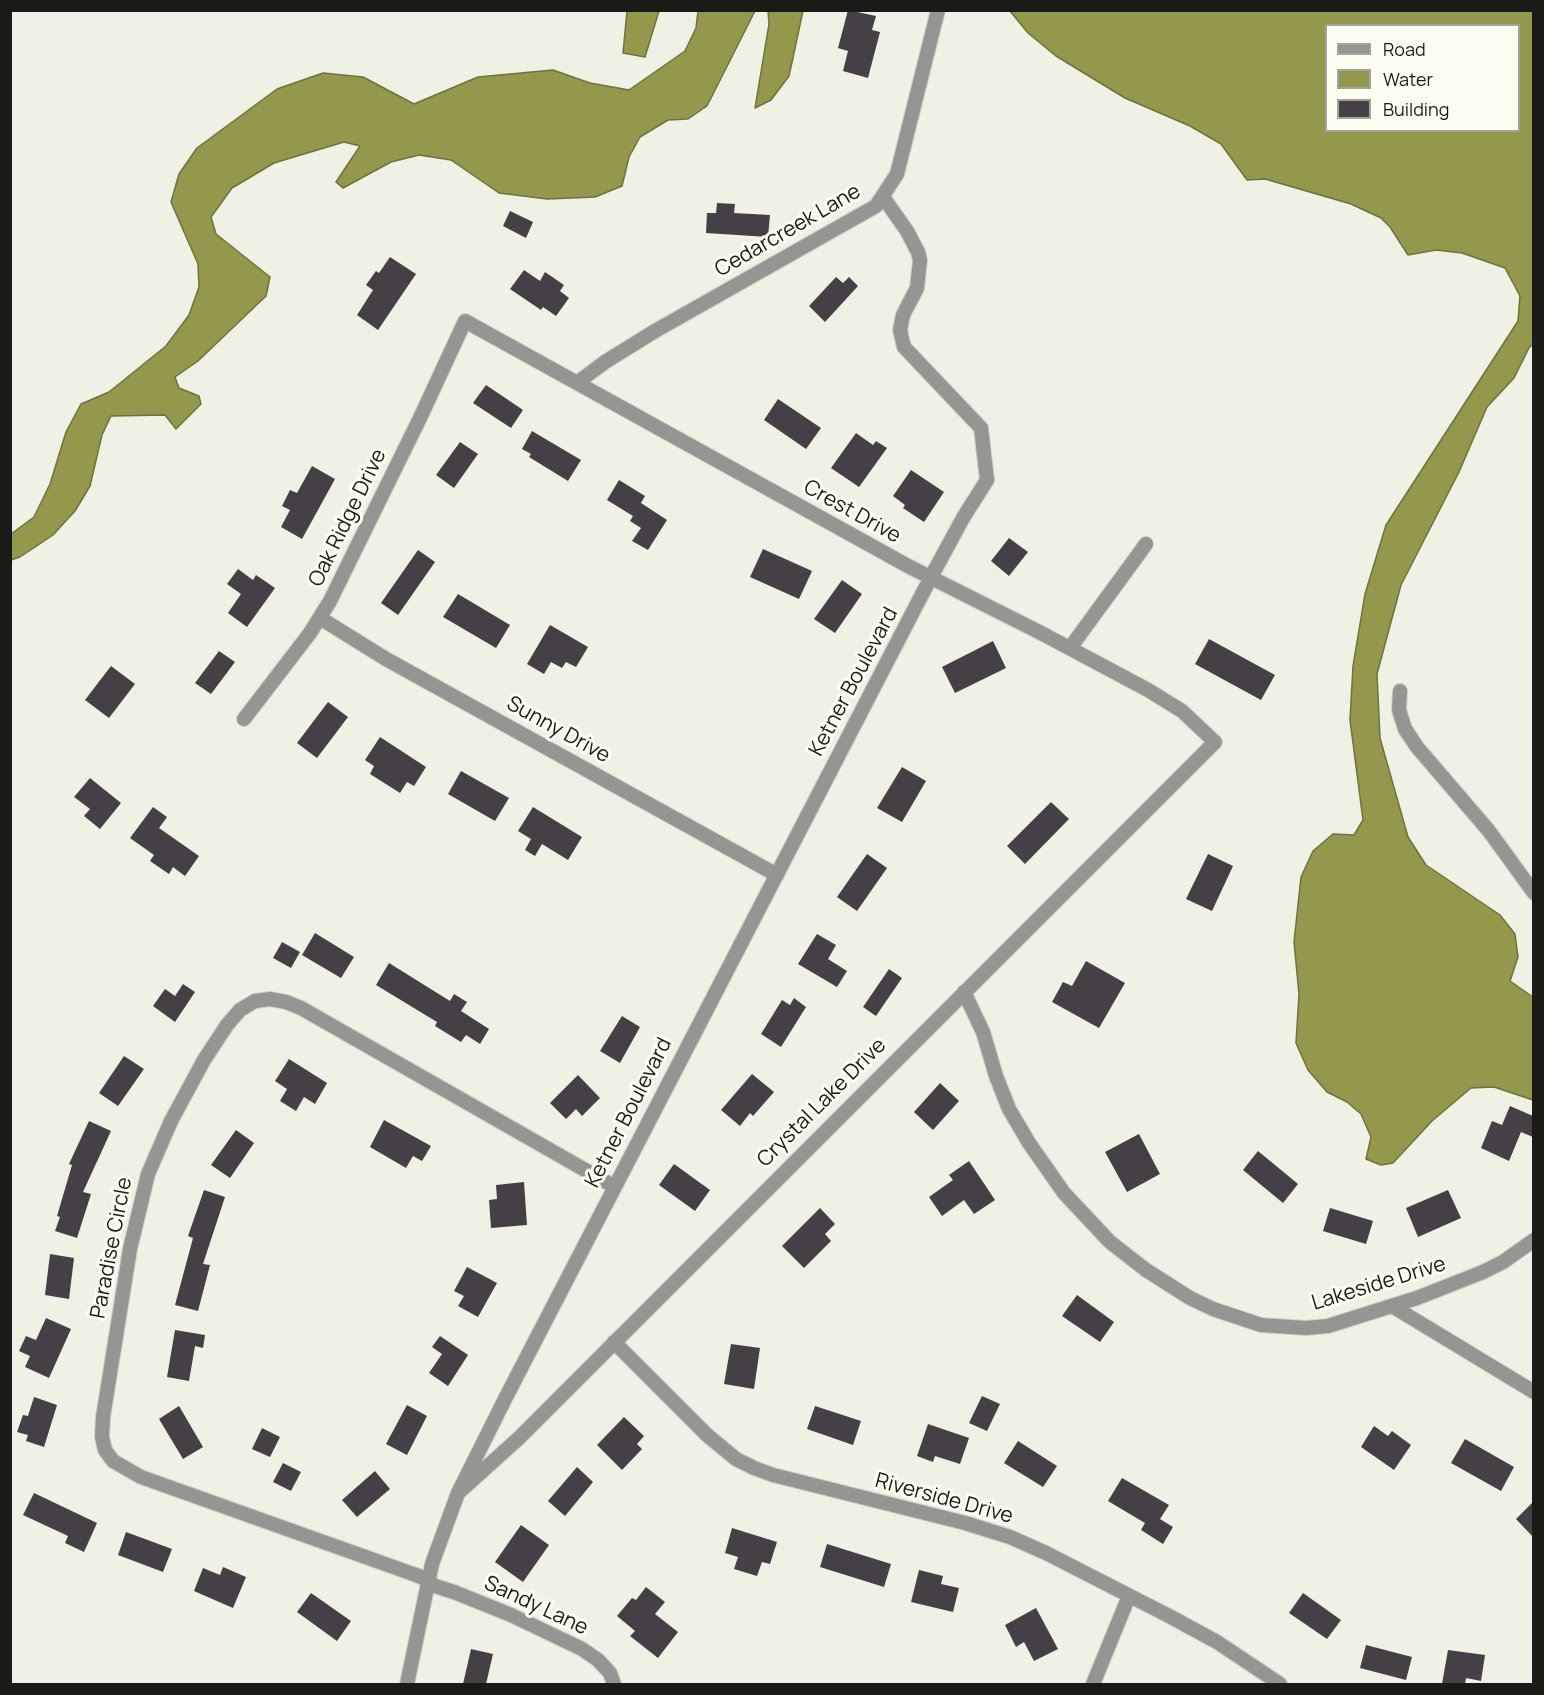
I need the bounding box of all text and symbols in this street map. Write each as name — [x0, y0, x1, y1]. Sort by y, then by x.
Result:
legend — [1325, 24, 1520, 132]
text: Road — [1383, 37, 1426, 61]
text: Water — [1383, 67, 1433, 91]
text: Building — [1383, 97, 1449, 121]
street label: Cedarcreek Lane — [711, 179, 865, 283]
street label: Oak Ridge Drive — [304, 445, 392, 591]
street label: Crest Drive — [799, 475, 905, 549]
street label: Ketner Boulevard — [804, 603, 904, 761]
street label: Sunny Drive — [502, 691, 614, 769]
street label: Crystal Lake Drive — [752, 1033, 892, 1173]
street label: Ketner Boulevard — [580, 1034, 678, 1192]
street label: Paradise Circle — [86, 1175, 138, 1321]
street label: Lakeside Drive — [1309, 1252, 1449, 1316]
street label: Riverside Drive — [872, 1468, 1016, 1530]
street label: Sandy Lane — [480, 1571, 592, 1641]

